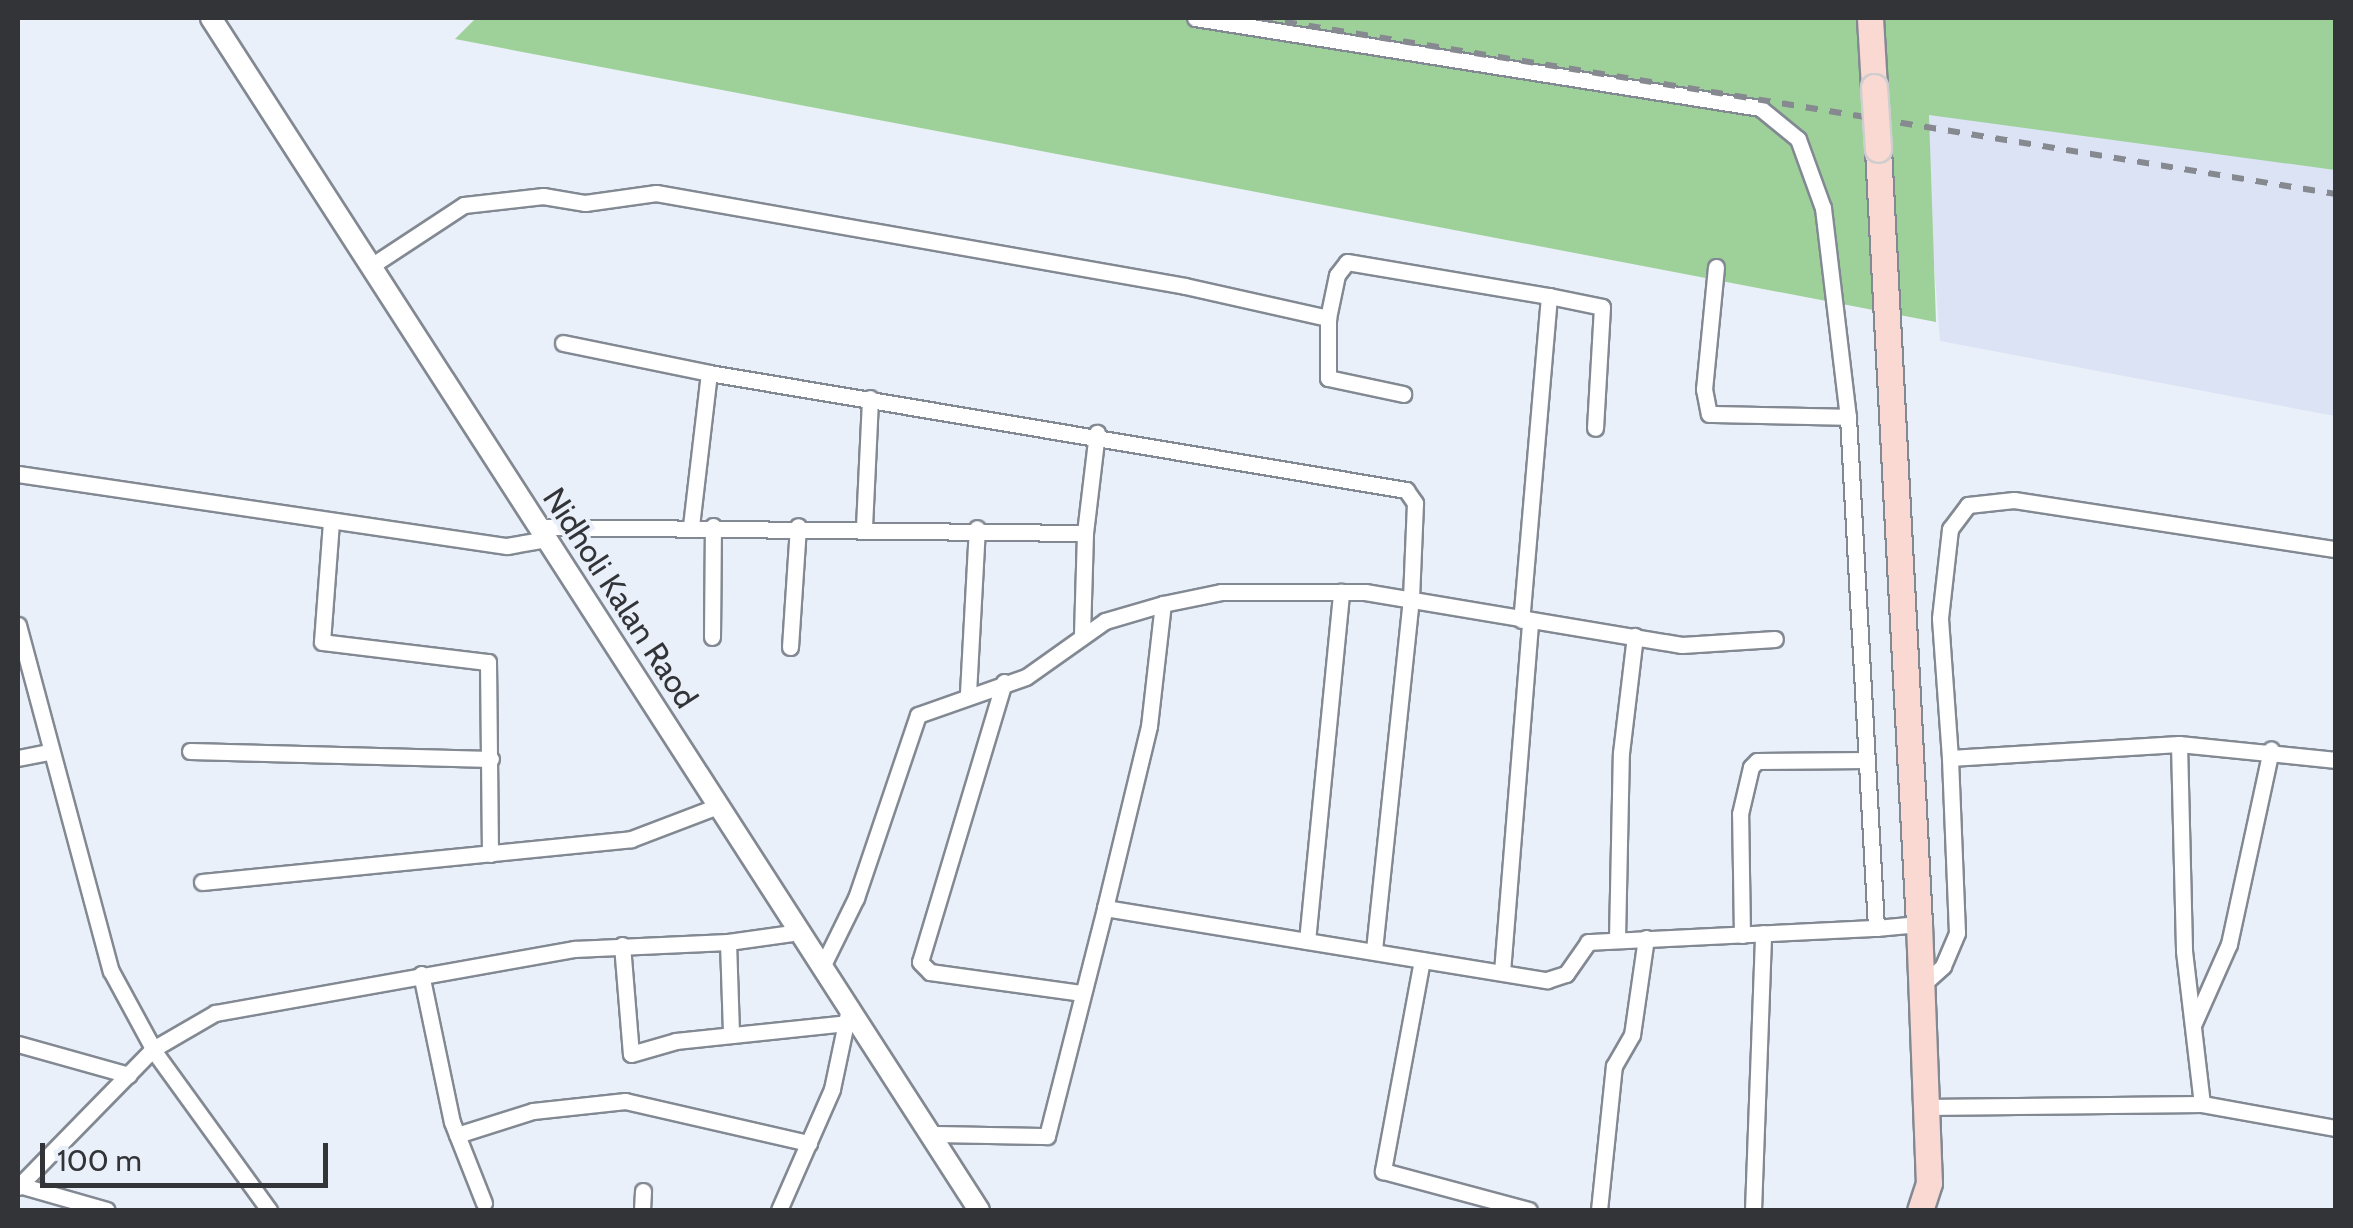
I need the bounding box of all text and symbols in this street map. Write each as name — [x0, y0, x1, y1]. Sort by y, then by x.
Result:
street label: Nidholi Kalan Raod — [535, 481, 705, 715]
scale bar — [45, 1123, 332, 1185]
text: 100 m — [57, 1142, 142, 1179]

